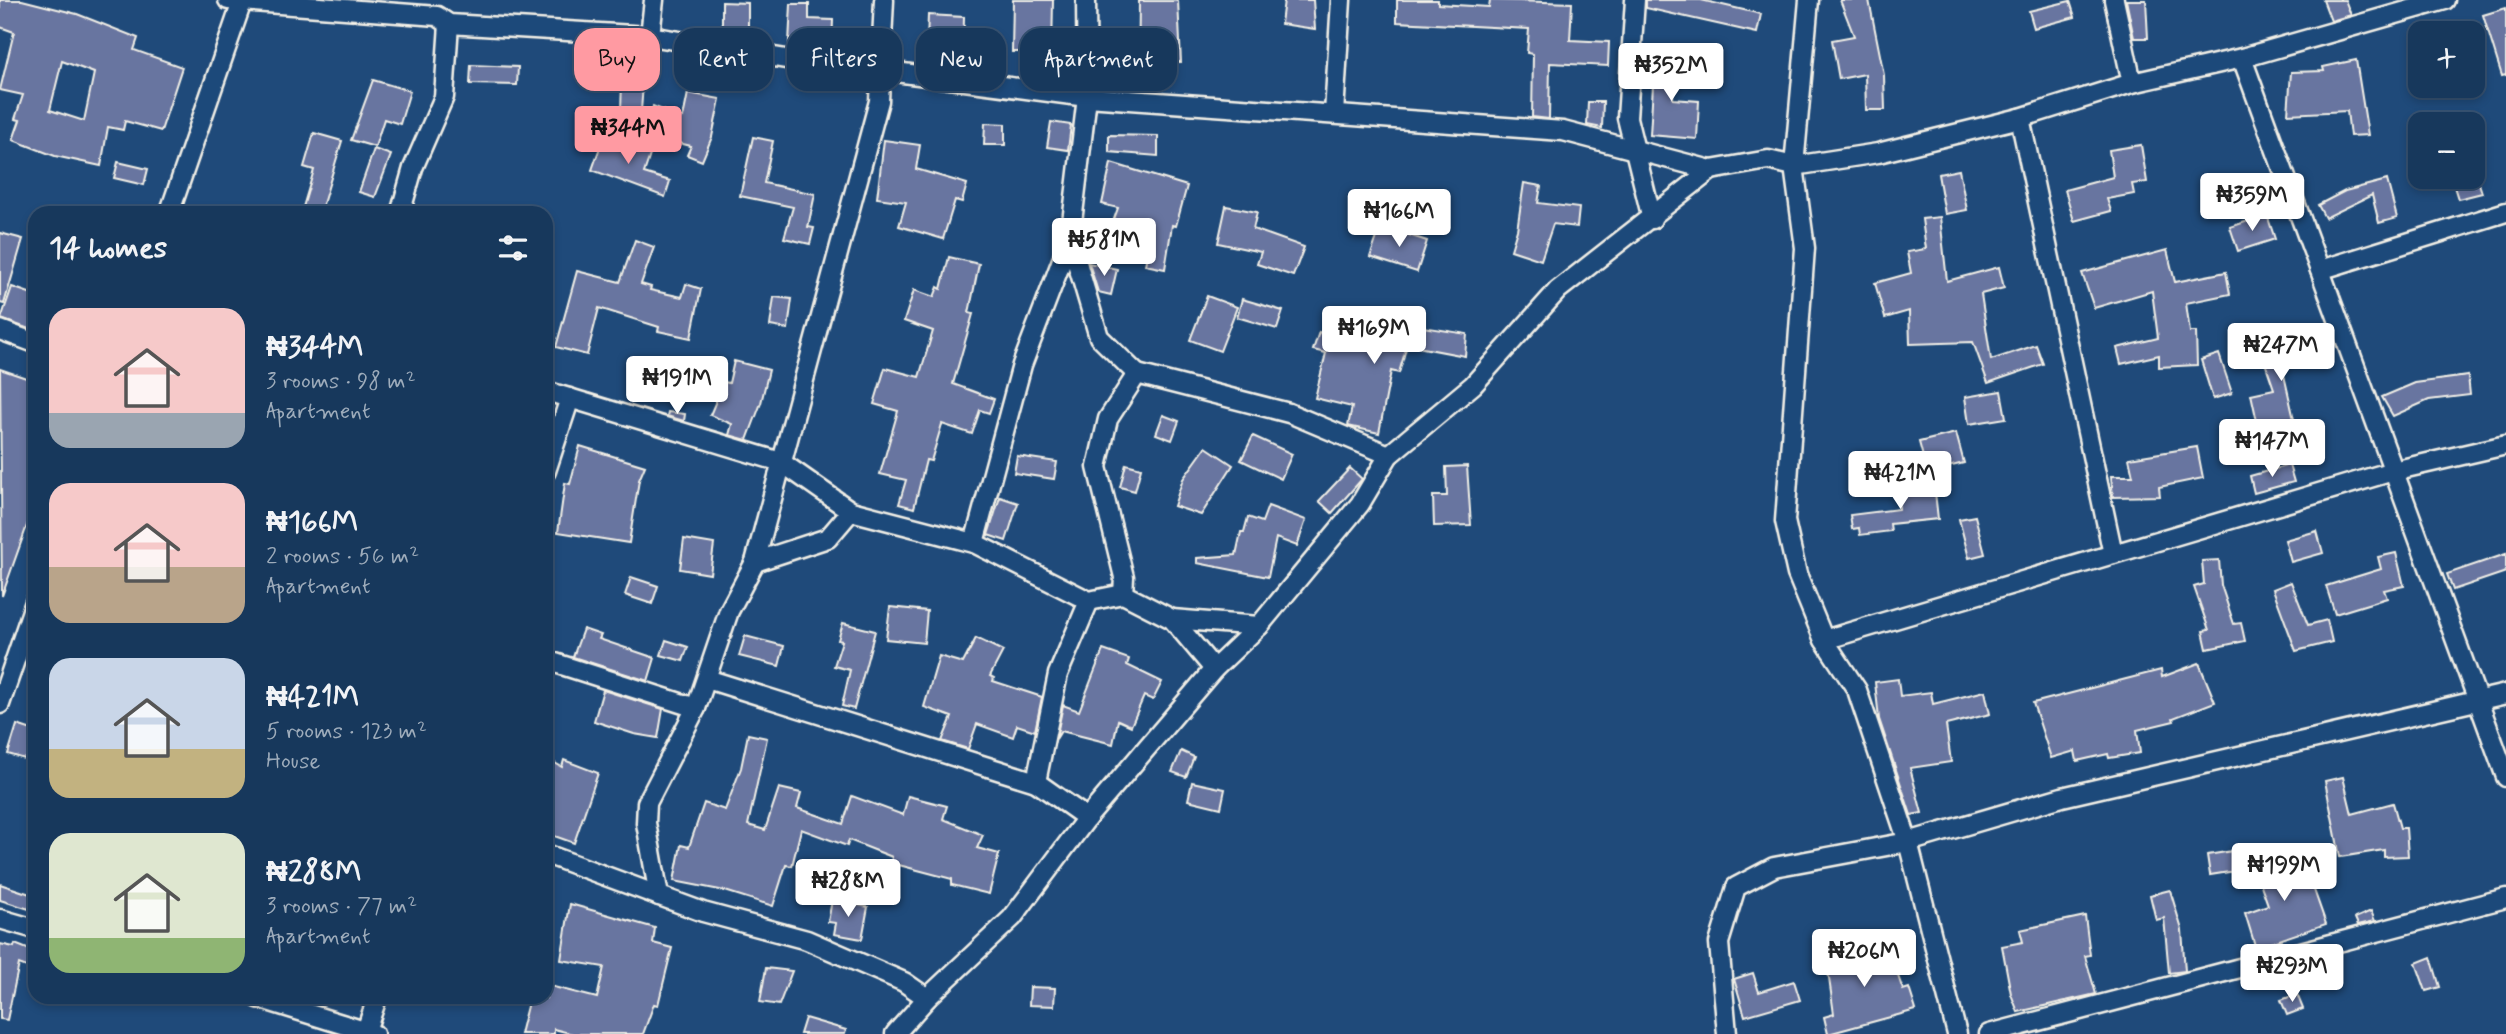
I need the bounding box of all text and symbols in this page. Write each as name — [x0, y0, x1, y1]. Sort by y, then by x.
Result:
map controls — [2408, 21, 2485, 189]
button: + — [2408, 21, 2485, 98]
chip: Buy — [574, 28, 660, 91]
chip: Rent — [674, 28, 773, 91]
chip: Filters — [787, 28, 902, 91]
chip: New — [916, 28, 1006, 91]
chip: Apartment — [1020, 28, 1177, 91]
pin: ₦352M — [1622, 43, 1720, 103]
text: ₦352M — [1634, 51, 1708, 81]
pin: ₦344M — [579, 106, 677, 166]
button: − — [2408, 112, 2485, 189]
text: ₦344M — [591, 114, 665, 144]
pin: ₦359M — [2203, 174, 2301, 233]
text: ₦359M — [2216, 181, 2288, 211]
pin: ₦166M — [1350, 190, 1448, 249]
text: ₦166M — [1364, 197, 1434, 227]
pin: ₦581M — [1055, 218, 1153, 278]
text: ₦581M — [1068, 226, 1140, 256]
text: 14 homes — [49, 229, 167, 268]
icon: filters — [494, 229, 532, 267]
pin: ₦169M — [1325, 306, 1423, 366]
text: ₦169M — [1338, 314, 1410, 344]
pin: ₦247M — [2232, 324, 2330, 383]
text: ₦344M — [266, 328, 363, 367]
text: ₦247M — [2244, 331, 2318, 361]
icon: home — [105, 336, 189, 420]
pin: ₦191M — [628, 356, 726, 416]
text: ₦191M — [642, 364, 712, 394]
text: 3 rooms · 98 m² — [266, 367, 416, 397]
text: Apartment — [266, 397, 371, 427]
pin: ₦147M — [2223, 420, 2321, 479]
text: ₦147M — [2235, 427, 2309, 457]
pin: ₦421M — [1851, 452, 1949, 511]
text: ₦421M — [1864, 459, 1936, 489]
text: ₦166M — [266, 503, 358, 542]
icon: home — [105, 511, 189, 595]
text: 2 rooms · 56 m² — [266, 542, 419, 572]
text: Apartment — [266, 572, 371, 602]
text: ₦421M — [266, 678, 359, 717]
icon: home — [105, 686, 189, 770]
text: 5 rooms · 123 m² — [266, 717, 427, 747]
text: House — [266, 747, 320, 777]
pin: ₦199M — [2235, 844, 2333, 903]
text: ₦199M — [2248, 851, 2320, 881]
text: ₦288M — [266, 853, 361, 892]
pin: ₦288M — [799, 860, 897, 919]
icon: home — [105, 861, 189, 945]
text: ₦288M — [811, 867, 885, 897]
text: 3 rooms · 77 m² — [266, 892, 417, 922]
text: Apartment — [266, 922, 371, 952]
pin: ₦206M — [1815, 930, 1913, 989]
text: ₦206M — [1828, 937, 1900, 967]
pin: ₦293M — [2243, 944, 2341, 1004]
text: ₦293M — [2256, 952, 2328, 982]

